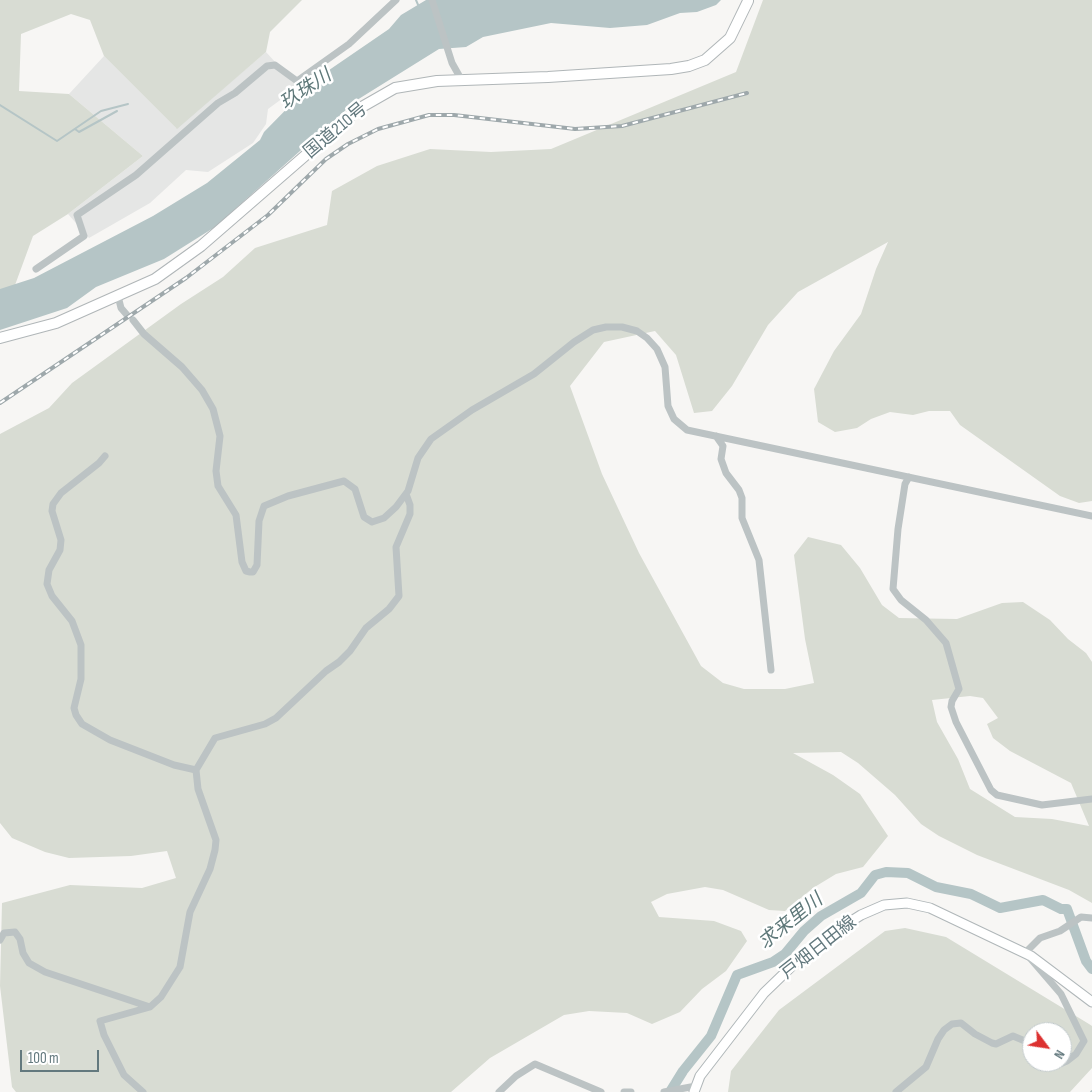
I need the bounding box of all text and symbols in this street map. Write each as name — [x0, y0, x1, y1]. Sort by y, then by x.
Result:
water label: 玖珠川 — [276, 65, 336, 115]
street label: 国道210号 — [300, 98, 372, 164]
water label: 求来里川 — [754, 889, 828, 955]
street label: 戸畑日田線 — [777, 912, 861, 984]
north arrow — [1022, 1022, 1072, 1072]
scale bar — [22, 1040, 101, 1072]
text: N — [1050, 1047, 1069, 1062]
text: 100 m — [28, 1049, 59, 1068]

